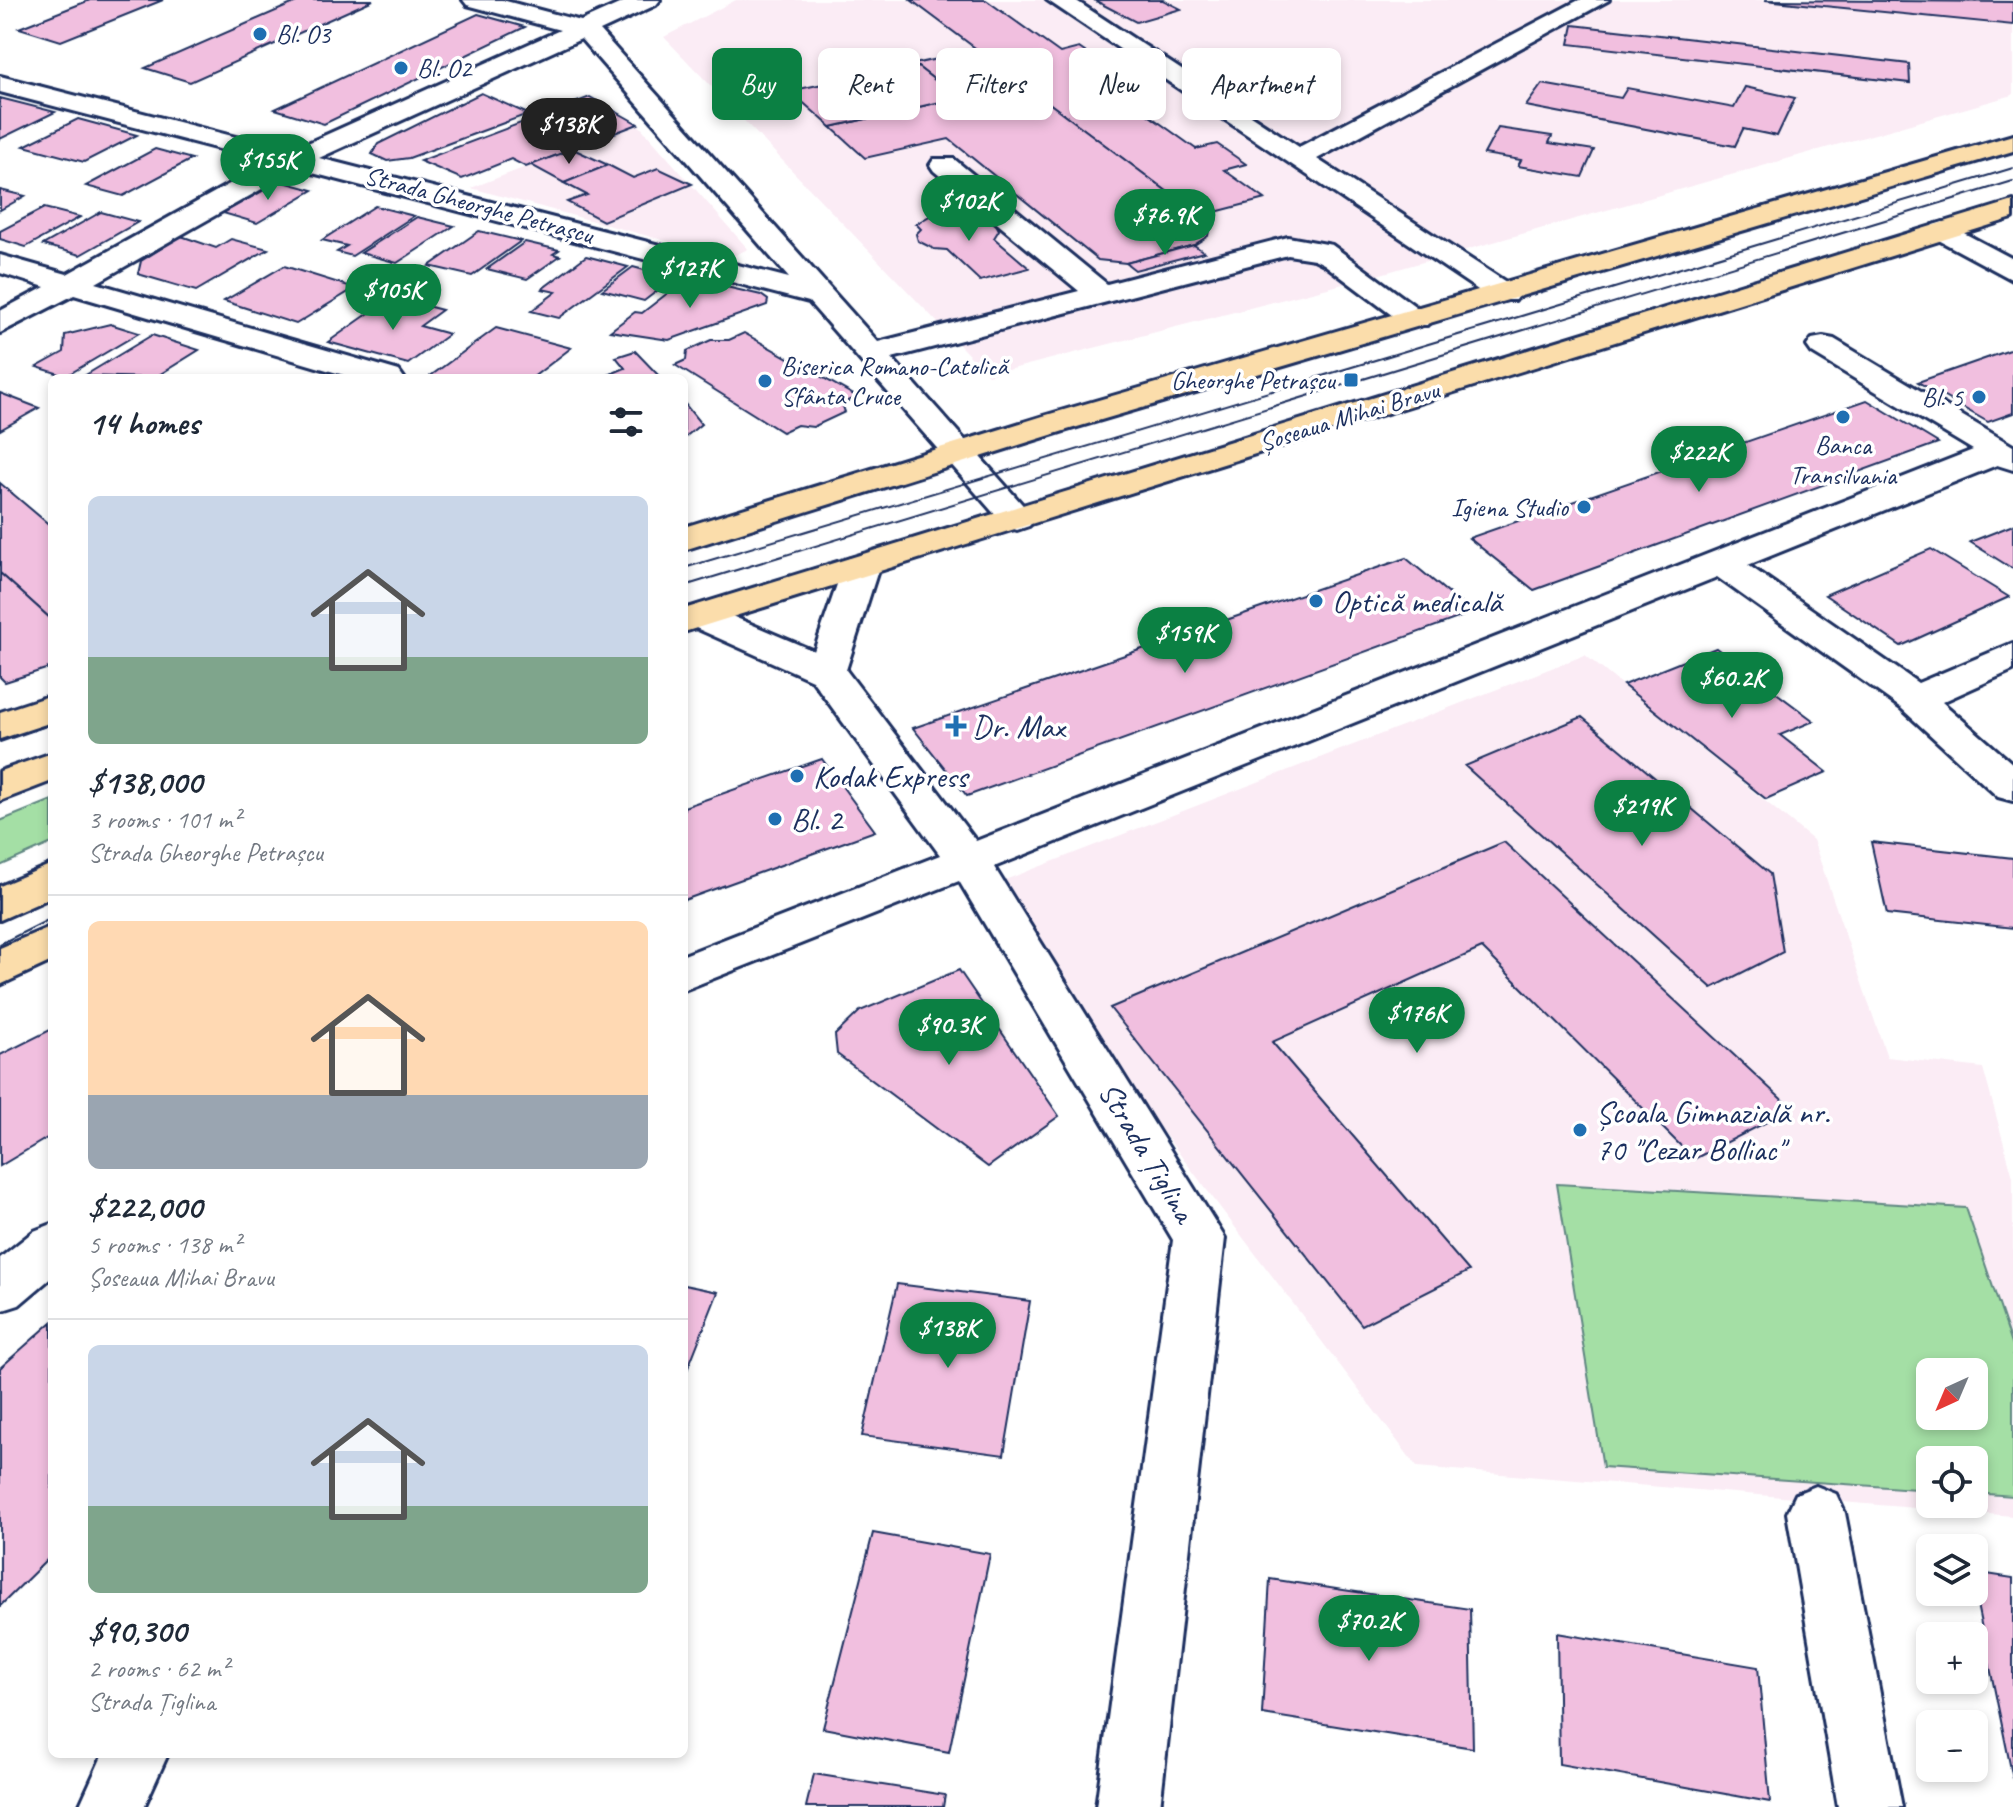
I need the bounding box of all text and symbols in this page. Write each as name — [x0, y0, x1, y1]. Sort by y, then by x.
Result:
place label: Bl. O3 — [276, 18, 333, 51]
marker: Bl. O3 — [251, 25, 269, 43]
chip: Buy — [712, 48, 802, 120]
chip: Rent — [818, 48, 920, 120]
chip: Filters — [936, 48, 1053, 120]
chip: New — [1069, 48, 1166, 120]
chip: Apartment — [1182, 48, 1341, 120]
place label: Bl. O2 — [417, 52, 474, 85]
marker: Bl. O2 — [392, 59, 410, 77]
pin: $138K — [513, 98, 625, 166]
text: $138K — [539, 107, 599, 140]
pin: $155K — [212, 134, 324, 202]
text: $155K — [238, 143, 298, 176]
street label: Strada Gheorghe Petrașcu — [361, 159, 598, 252]
pin: $102K — [913, 175, 1025, 243]
text: $102K — [939, 184, 999, 217]
pin: $76.9K — [1100, 189, 1230, 257]
text: $76.9K — [1132, 198, 1198, 231]
pin: $127K — [634, 242, 746, 310]
text: $127K — [660, 251, 720, 284]
pin: $105K — [337, 264, 449, 332]
text: $105K — [363, 273, 423, 306]
place label: Biserica Romano-Catolică Sfânta Cruce — [781, 350, 1010, 413]
place label: Gheorghe Petrașcu — [1171, 364, 1336, 397]
marker: Gheorghe Petrașcu — [1342, 371, 1360, 389]
marker: Biserica Romano-Catolică Sfânta Cruce — [756, 372, 774, 390]
street label: Șoseaua Mihai Bravu — [1255, 373, 1444, 459]
place label: Bl. 5 — [1922, 381, 1964, 414]
marker: Bl. 5 — [1970, 388, 1988, 406]
icon: filters — [604, 400, 648, 444]
text: 14 homes — [88, 401, 199, 444]
marker: Banca Transilvania — [1834, 408, 1852, 426]
pin: $222K — [1643, 426, 1755, 494]
place label: Banca Transilvania — [1790, 429, 1898, 492]
text: $222K — [1669, 435, 1729, 468]
place label: Igiena Studio — [1451, 491, 1570, 524]
marker: Igiena Studio — [1575, 498, 1593, 516]
icon: home — [296, 548, 440, 692]
place label: Optică medicală — [1332, 581, 1505, 622]
marker: Optică medicală — [1307, 592, 1325, 610]
pin: $159K — [1129, 607, 1241, 675]
text: $159K — [1155, 616, 1215, 649]
pin: $60.2K — [1667, 652, 1797, 720]
text: $60.2K — [1699, 661, 1765, 694]
place label: Dr. Max — [972, 706, 1067, 747]
marker: Dr. Max — [947, 717, 965, 735]
place label: Kodak Express — [813, 756, 970, 797]
text: $138,000 — [88, 760, 202, 803]
marker: Kodak Express — [788, 767, 806, 785]
pin: $219K — [1586, 780, 1698, 848]
text: $219K — [1612, 789, 1672, 822]
place label: Bl. 2 — [791, 799, 844, 840]
text: 3 rooms · 101 m² — [88, 803, 240, 836]
marker: Bl. 2 — [766, 810, 784, 828]
text: Strada Gheorghe Petrașcu — [88, 836, 323, 869]
icon: home — [296, 973, 440, 1117]
pin: $176K — [1361, 987, 1473, 1055]
text: $176K — [1387, 996, 1447, 1029]
pin: $90.3K — [884, 999, 1014, 1067]
text: $90.3K — [917, 1008, 981, 1041]
street label: Strada Țiglina — [1089, 1074, 1206, 1232]
place label: Școala Gimnazială nr. 70 "Cezar Bolliac" — [1596, 1092, 1830, 1170]
marker: Școala Gimnazială nr. 70 "Cezar Bolliac" — [1571, 1121, 1589, 1139]
text: $222,000 — [88, 1185, 202, 1228]
text: 5 rooms · 138 m² — [88, 1228, 240, 1261]
text: Șoseaua Mihai Bravu — [88, 1261, 274, 1294]
pin: $138K — [892, 1302, 1004, 1370]
text: $138K — [918, 1311, 978, 1344]
north arrow — [1916, 1358, 1988, 1430]
map controls — [1916, 1358, 1988, 1782]
icon: home — [296, 1397, 440, 1541]
button: locate — [1916, 1446, 1988, 1518]
button: layers — [1916, 1534, 1988, 1606]
pin: $70.2K — [1304, 1595, 1434, 1663]
text: $70.2K — [1336, 1604, 1402, 1637]
text: $90,300 — [88, 1609, 186, 1652]
button: + — [1916, 1622, 1988, 1694]
text: 2 rooms · 62 m² — [88, 1652, 229, 1685]
text: Strada Țiglina — [88, 1685, 215, 1718]
button: − — [1916, 1710, 1988, 1782]

